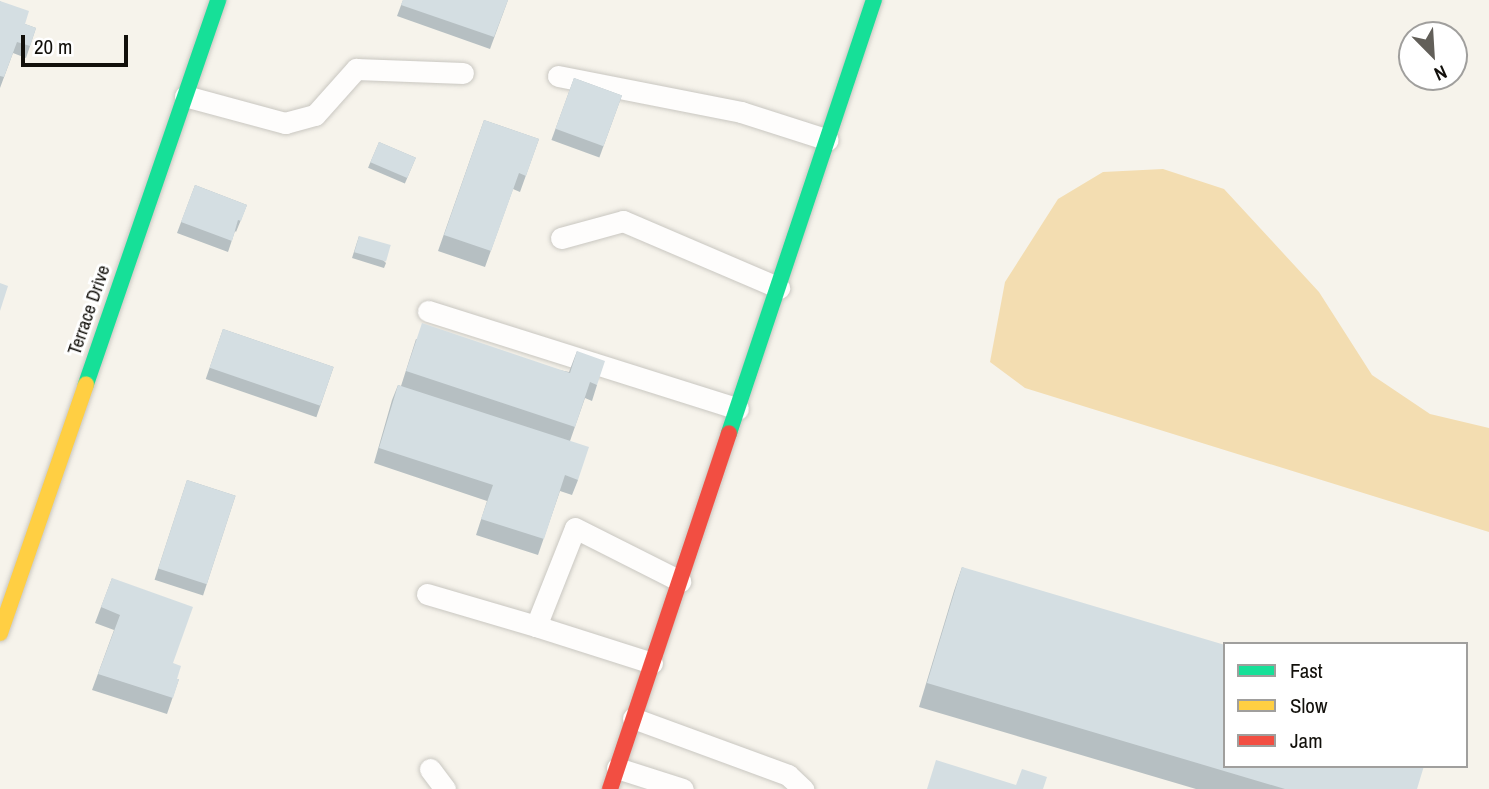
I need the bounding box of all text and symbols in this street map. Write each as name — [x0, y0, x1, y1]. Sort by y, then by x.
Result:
scale bar — [24, 21, 131, 65]
north arrow — [1398, 21, 1468, 91]
text: 20 m — [34, 32, 72, 61]
text: N — [1430, 59, 1451, 88]
street label: Terrace Drive — [63, 262, 115, 358]
legend — [1223, 642, 1468, 768]
text: Fast — [1290, 656, 1323, 685]
text: Slow — [1290, 691, 1327, 720]
text: Jam — [1290, 726, 1323, 755]

